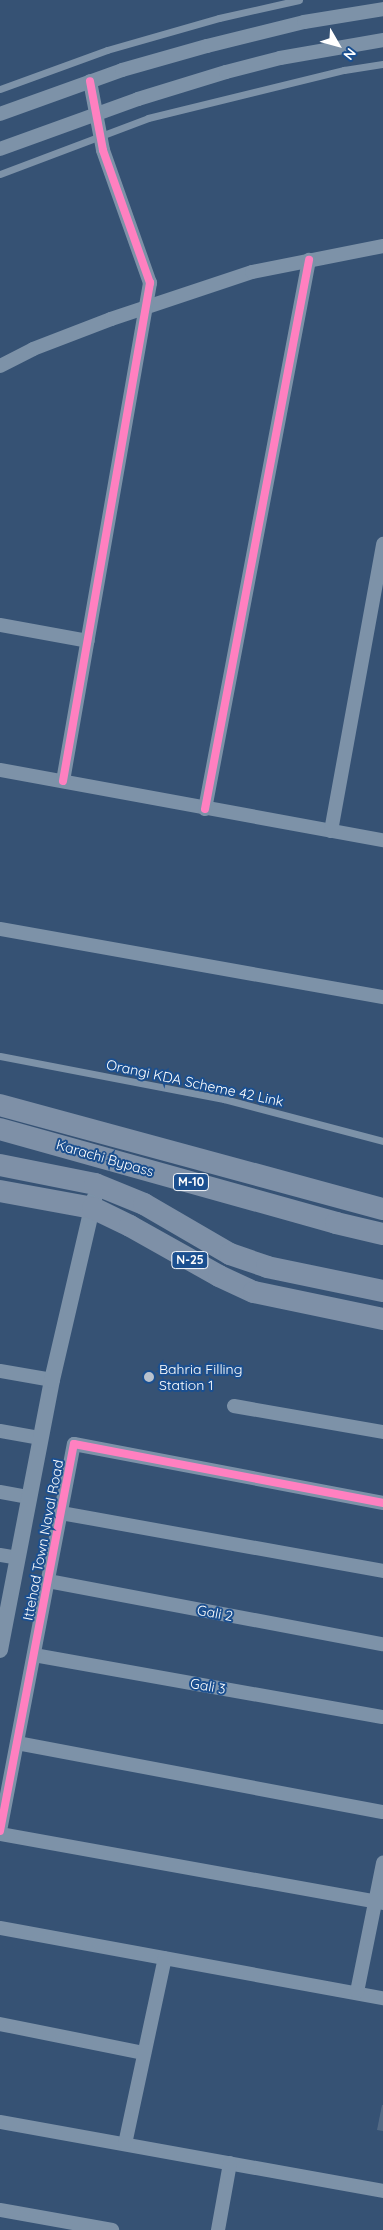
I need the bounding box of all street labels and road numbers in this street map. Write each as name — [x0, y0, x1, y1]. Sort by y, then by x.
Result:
street label: Orangi KDA Scheme 42 Link — [105, 1056, 285, 1110]
street label: Karachi Bypass — [54, 1136, 156, 1180]
road number: M-10 — [172, 1172, 210, 1192]
road number: N-25 — [171, 1250, 209, 1270]
street label: Ittehad Town Naval Road — [19, 1458, 67, 1622]
street label: Gali 2 — [196, 1601, 234, 1625]
street label: Gali 3 — [189, 1675, 227, 1697]

